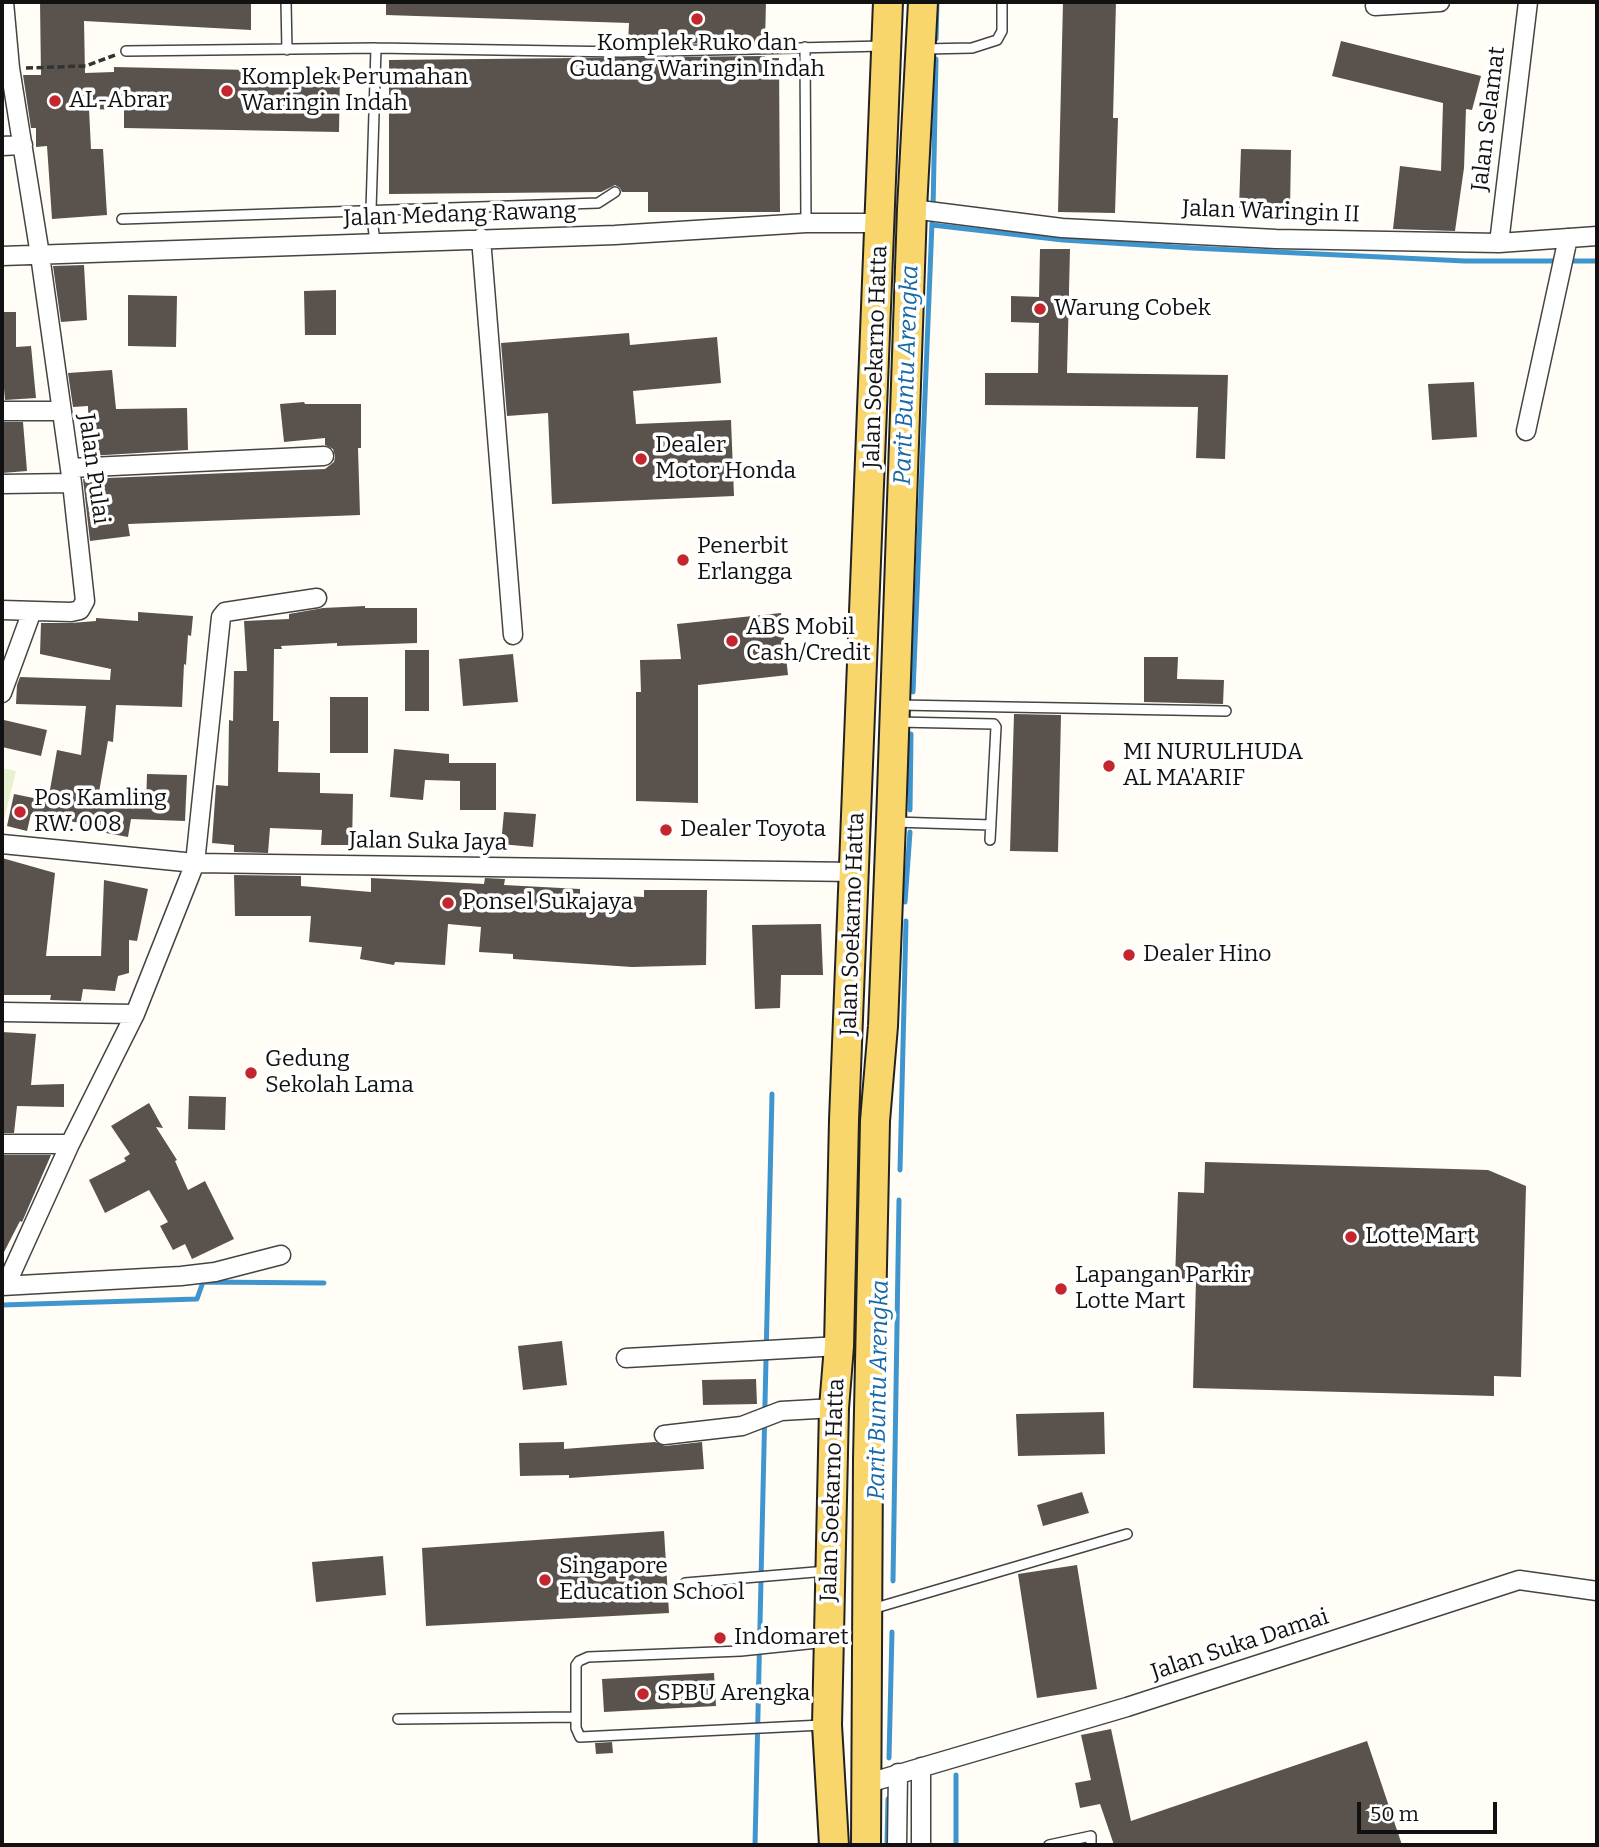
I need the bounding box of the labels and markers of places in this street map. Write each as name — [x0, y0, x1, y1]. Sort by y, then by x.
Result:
marker: Komplek Ruko dan Gudang Waringin Indah — [689, 11, 705, 27]
place label: Komplek Ruko dan Gudang Waringin Indah — [569, 30, 825, 84]
place label: Komplek Perumahan Waringin Indah — [241, 64, 468, 118]
marker: Komplek Perumahan Waringin Indah — [219, 83, 235, 99]
place label: AL-Abrar — [69, 87, 169, 115]
marker: AL-Abrar — [47, 93, 63, 109]
place label: Warung Cobek — [1054, 295, 1211, 323]
marker: Warung Cobek — [1032, 301, 1048, 317]
place label: Dealer Motor Honda — [655, 432, 796, 486]
marker: Dealer Motor Honda — [633, 451, 649, 467]
place label: Penerbit Erlangga — [697, 533, 792, 587]
marker: Penerbit Erlangga — [675, 552, 691, 568]
place label: ABS Mobil Cash/Credit — [746, 614, 871, 668]
marker: ABS Mobil Cash/Credit — [724, 633, 740, 649]
place label: MI NURULHUDA AL MA'ARIF — [1123, 739, 1303, 793]
marker: MI NURULHUDA AL MA'ARIF — [1101, 758, 1117, 774]
place label: Pos Kamling RW. 008 — [34, 785, 167, 839]
marker: Pos Kamling RW. 008 — [12, 804, 28, 820]
place label: Dealer Toyota — [680, 816, 826, 844]
marker: Dealer Toyota — [658, 822, 674, 838]
place label: Ponsel Sukajaya — [462, 889, 633, 917]
marker: Ponsel Sukajaya — [440, 895, 456, 911]
place label: Dealer Hino — [1143, 941, 1271, 969]
marker: Dealer Hino — [1121, 947, 1137, 963]
place label: Gedung Sekolah Lama — [265, 1046, 414, 1100]
marker: Gedung Sekolah Lama — [243, 1065, 259, 1081]
place label: Lotte Mart — [1365, 1223, 1475, 1251]
marker: Lotte Mart — [1343, 1229, 1359, 1245]
place label: Lapangan Parkir Lotte Mart — [1075, 1262, 1250, 1316]
marker: Lapangan Parkir Lotte Mart — [1053, 1281, 1069, 1297]
place label: Singapore Education School — [559, 1553, 745, 1607]
marker: Singapore Education School — [537, 1572, 553, 1588]
place label: Indomaret — [734, 1624, 849, 1652]
marker: Indomaret — [712, 1630, 728, 1646]
place label: SPBU Arengka — [657, 1680, 810, 1708]
marker: SPBU Arengka — [635, 1686, 651, 1702]

